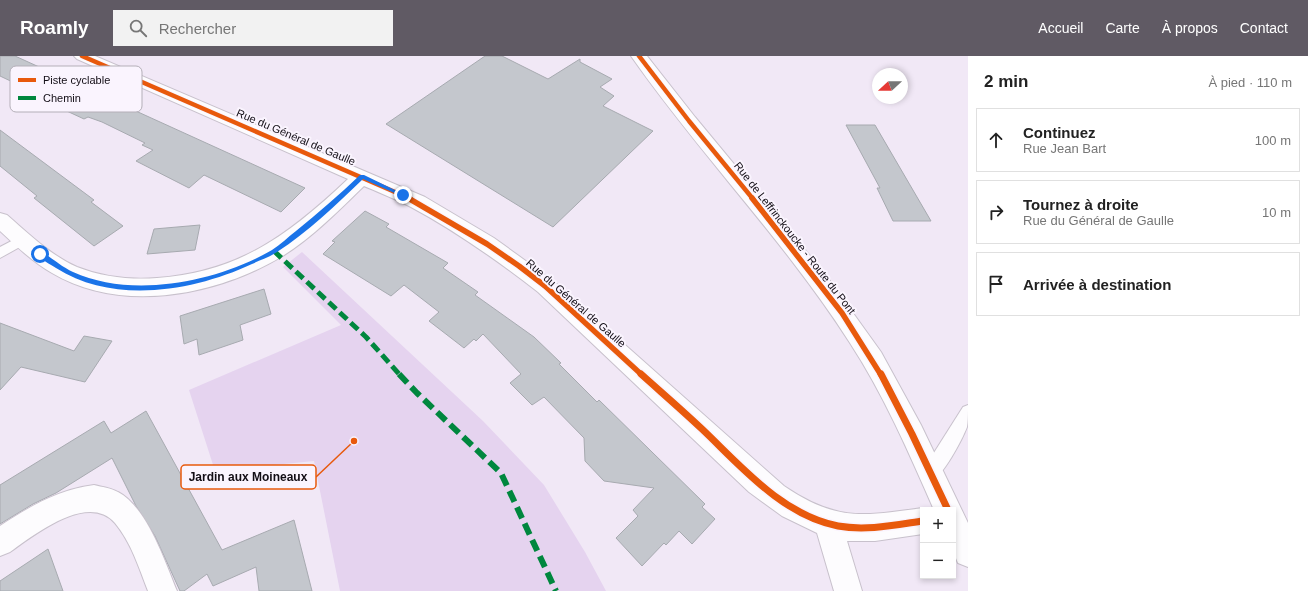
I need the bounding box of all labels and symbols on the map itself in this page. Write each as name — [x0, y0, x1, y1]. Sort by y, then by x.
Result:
legend — [10, 66, 142, 112]
north arrow — [872, 68, 908, 104]
text: Piste cyclable — [43, 74, 110, 86]
text: Chemin — [43, 92, 81, 104]
street label: Rue du Général de Gaulle — [235, 107, 357, 167]
street label: Rue de Leffrinckoucke - Route du Pont — [732, 160, 858, 316]
route end — [394, 186, 412, 204]
route start — [31, 245, 49, 263]
street label: Rue du Général de Gaulle — [524, 257, 628, 349]
callout: Jardin aux Moineaux — [181, 465, 316, 489]
text: Jardin aux Moineaux — [189, 470, 308, 484]

